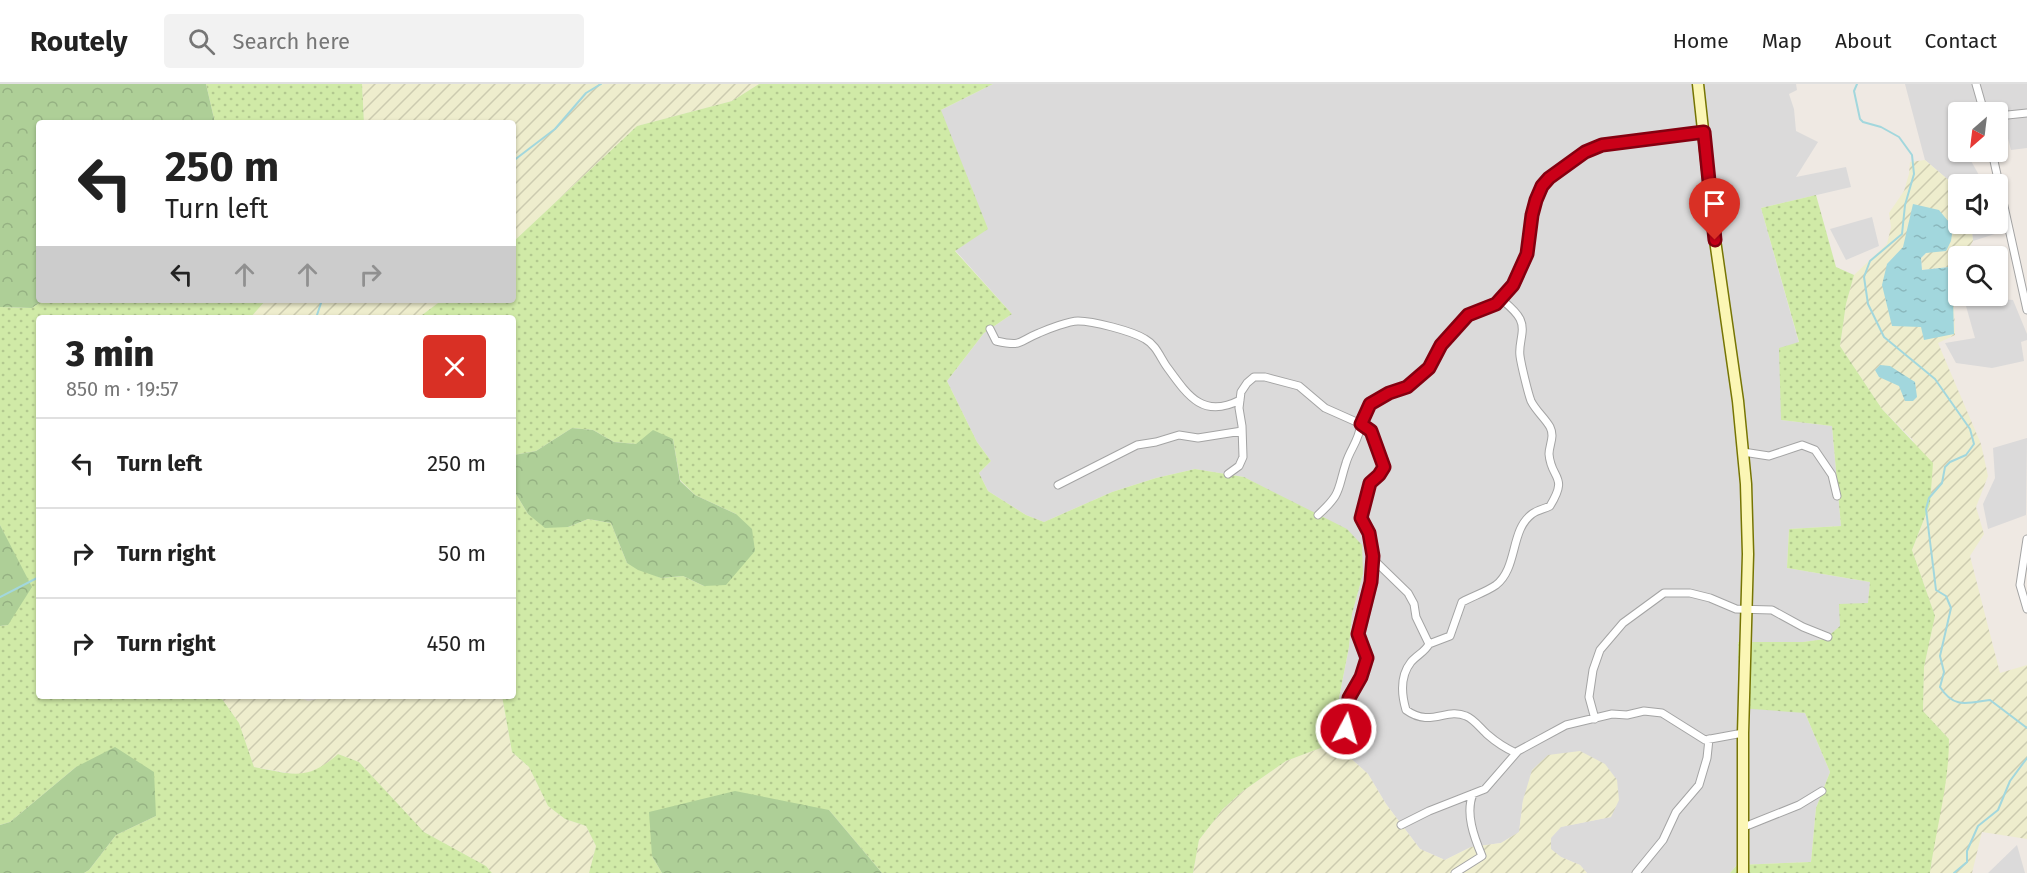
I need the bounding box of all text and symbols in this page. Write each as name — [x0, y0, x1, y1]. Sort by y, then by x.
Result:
search box — [164, 14, 584, 68]
text: Routely — [30, 25, 128, 58]
icon: search — [185, 25, 218, 58]
text: Search here — [233, 28, 350, 55]
text: Home — [1673, 28, 1729, 54]
text: Map — [1762, 28, 1802, 54]
text: About — [1835, 28, 1892, 54]
text: Contact — [1925, 28, 1997, 54]
north arrow — [1948, 102, 2008, 162]
map controls — [1948, 102, 2008, 306]
text: 250 m — [165, 142, 279, 192]
icon: left — [66, 144, 144, 222]
button: sound — [1948, 174, 2008, 234]
pin — [1689, 178, 1740, 240]
icon: arrive — [1698, 187, 1731, 220]
text: Turn left — [165, 193, 268, 225]
button: search — [1948, 246, 2008, 306]
icon: left — [165, 258, 198, 291]
icon: ahead — [228, 258, 261, 291]
icon: ahead — [291, 258, 324, 291]
icon: right — [354, 258, 387, 291]
text: 3 min — [66, 332, 154, 376]
button: close — [423, 335, 486, 398]
text: 850 m · 19:57 — [66, 377, 179, 401]
icon: left — [66, 447, 99, 480]
text: Turn left — [117, 450, 202, 477]
text: 250 m — [427, 450, 486, 477]
icon: right — [66, 537, 99, 570]
text: Turn right — [117, 540, 216, 567]
text: 50 m — [438, 540, 486, 567]
icon: right — [66, 627, 99, 660]
text: Turn right — [117, 630, 216, 657]
text: 450 m — [427, 630, 486, 657]
position arrow — [1314, 697, 1378, 761]

